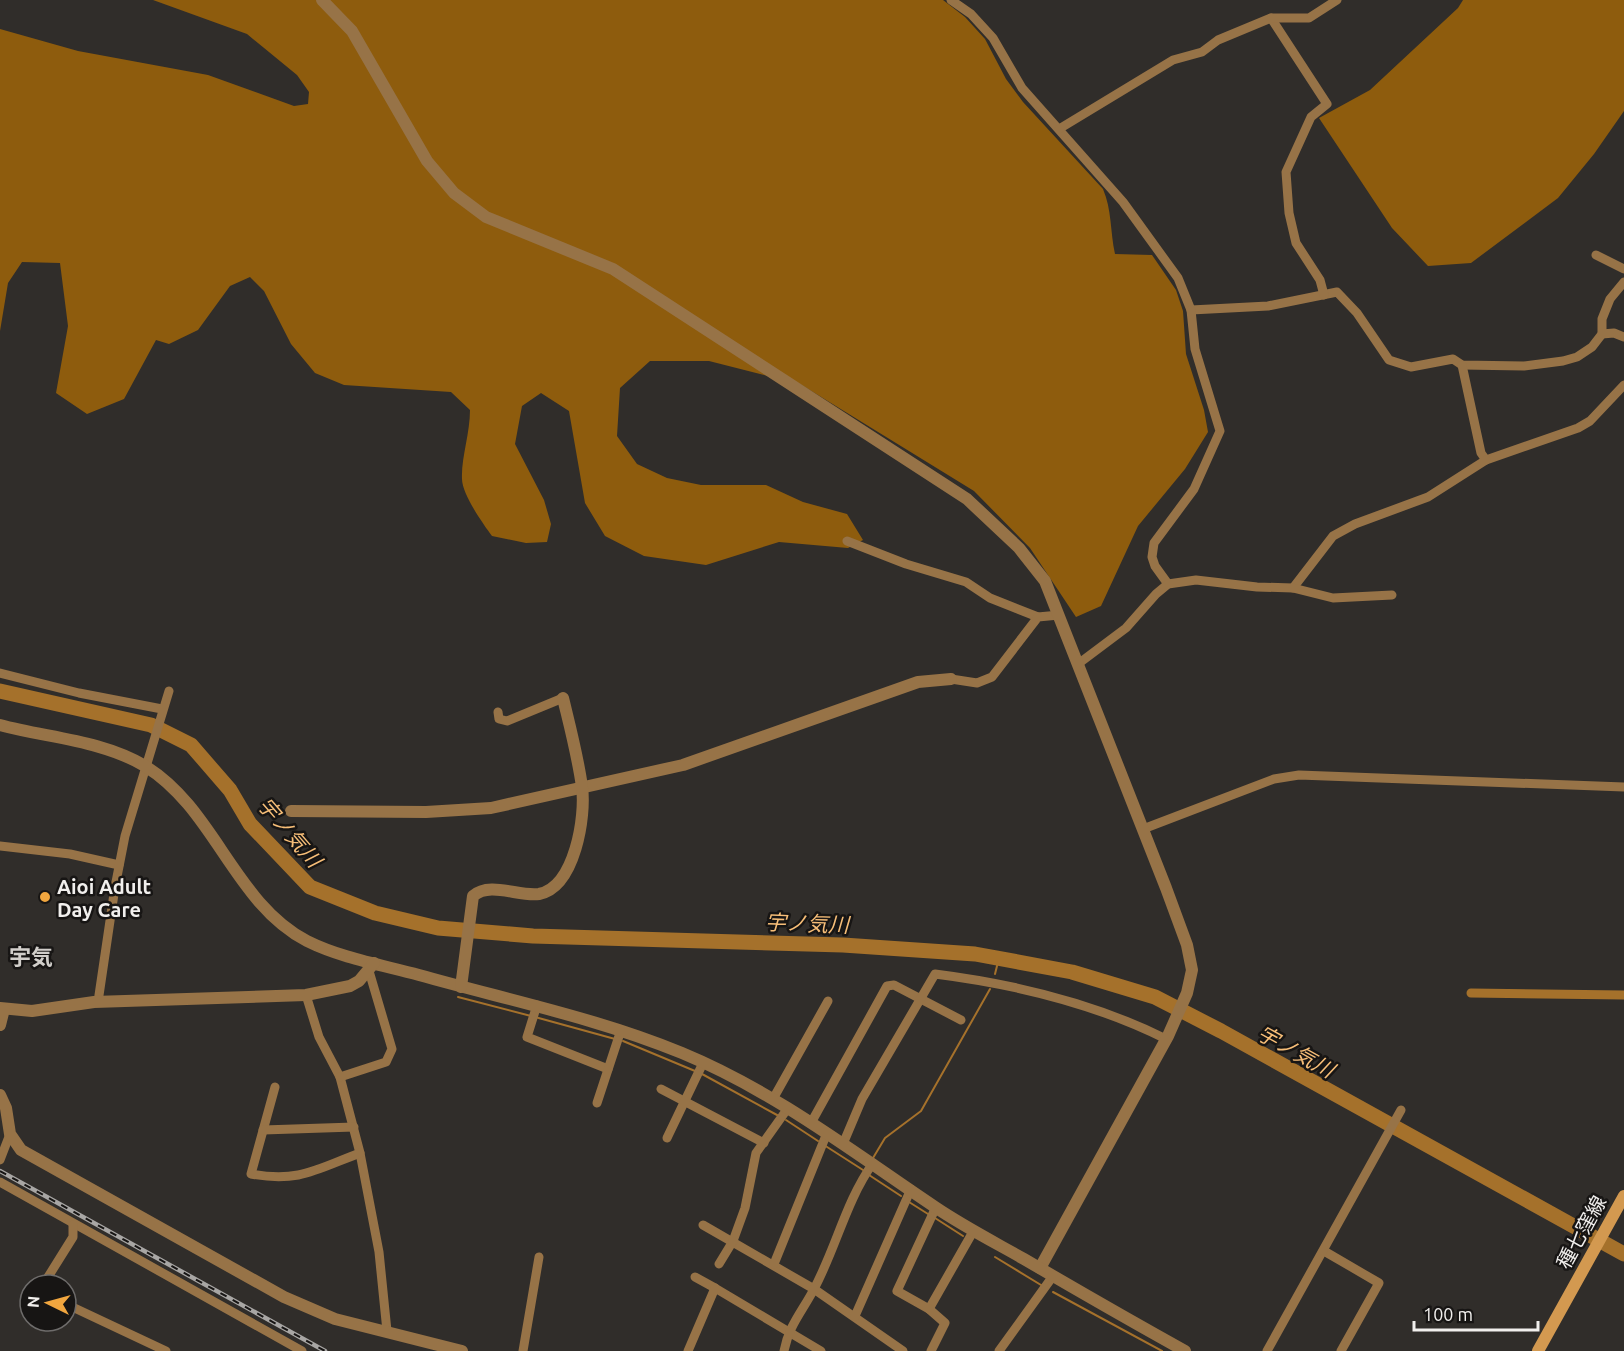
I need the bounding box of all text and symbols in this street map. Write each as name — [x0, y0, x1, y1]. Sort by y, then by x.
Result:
water label: 宇ノ気川 — [253, 792, 328, 873]
place label: Aioi Adult Day Care — [57, 875, 152, 921]
marker: Aioi Adult Day Care — [38, 890, 52, 904]
water label: 宇ノ気川 — [765, 910, 851, 937]
district label: 宇気 — [9, 944, 53, 969]
water label: 宇ノ気川 — [1253, 1020, 1340, 1083]
street label: 種七窪線 — [1552, 1191, 1610, 1273]
north arrow — [18, 1273, 78, 1333]
scale bar — [1414, 1294, 1538, 1332]
text: N — [24, 1295, 43, 1308]
text: 100 m — [1423, 1304, 1473, 1324]

